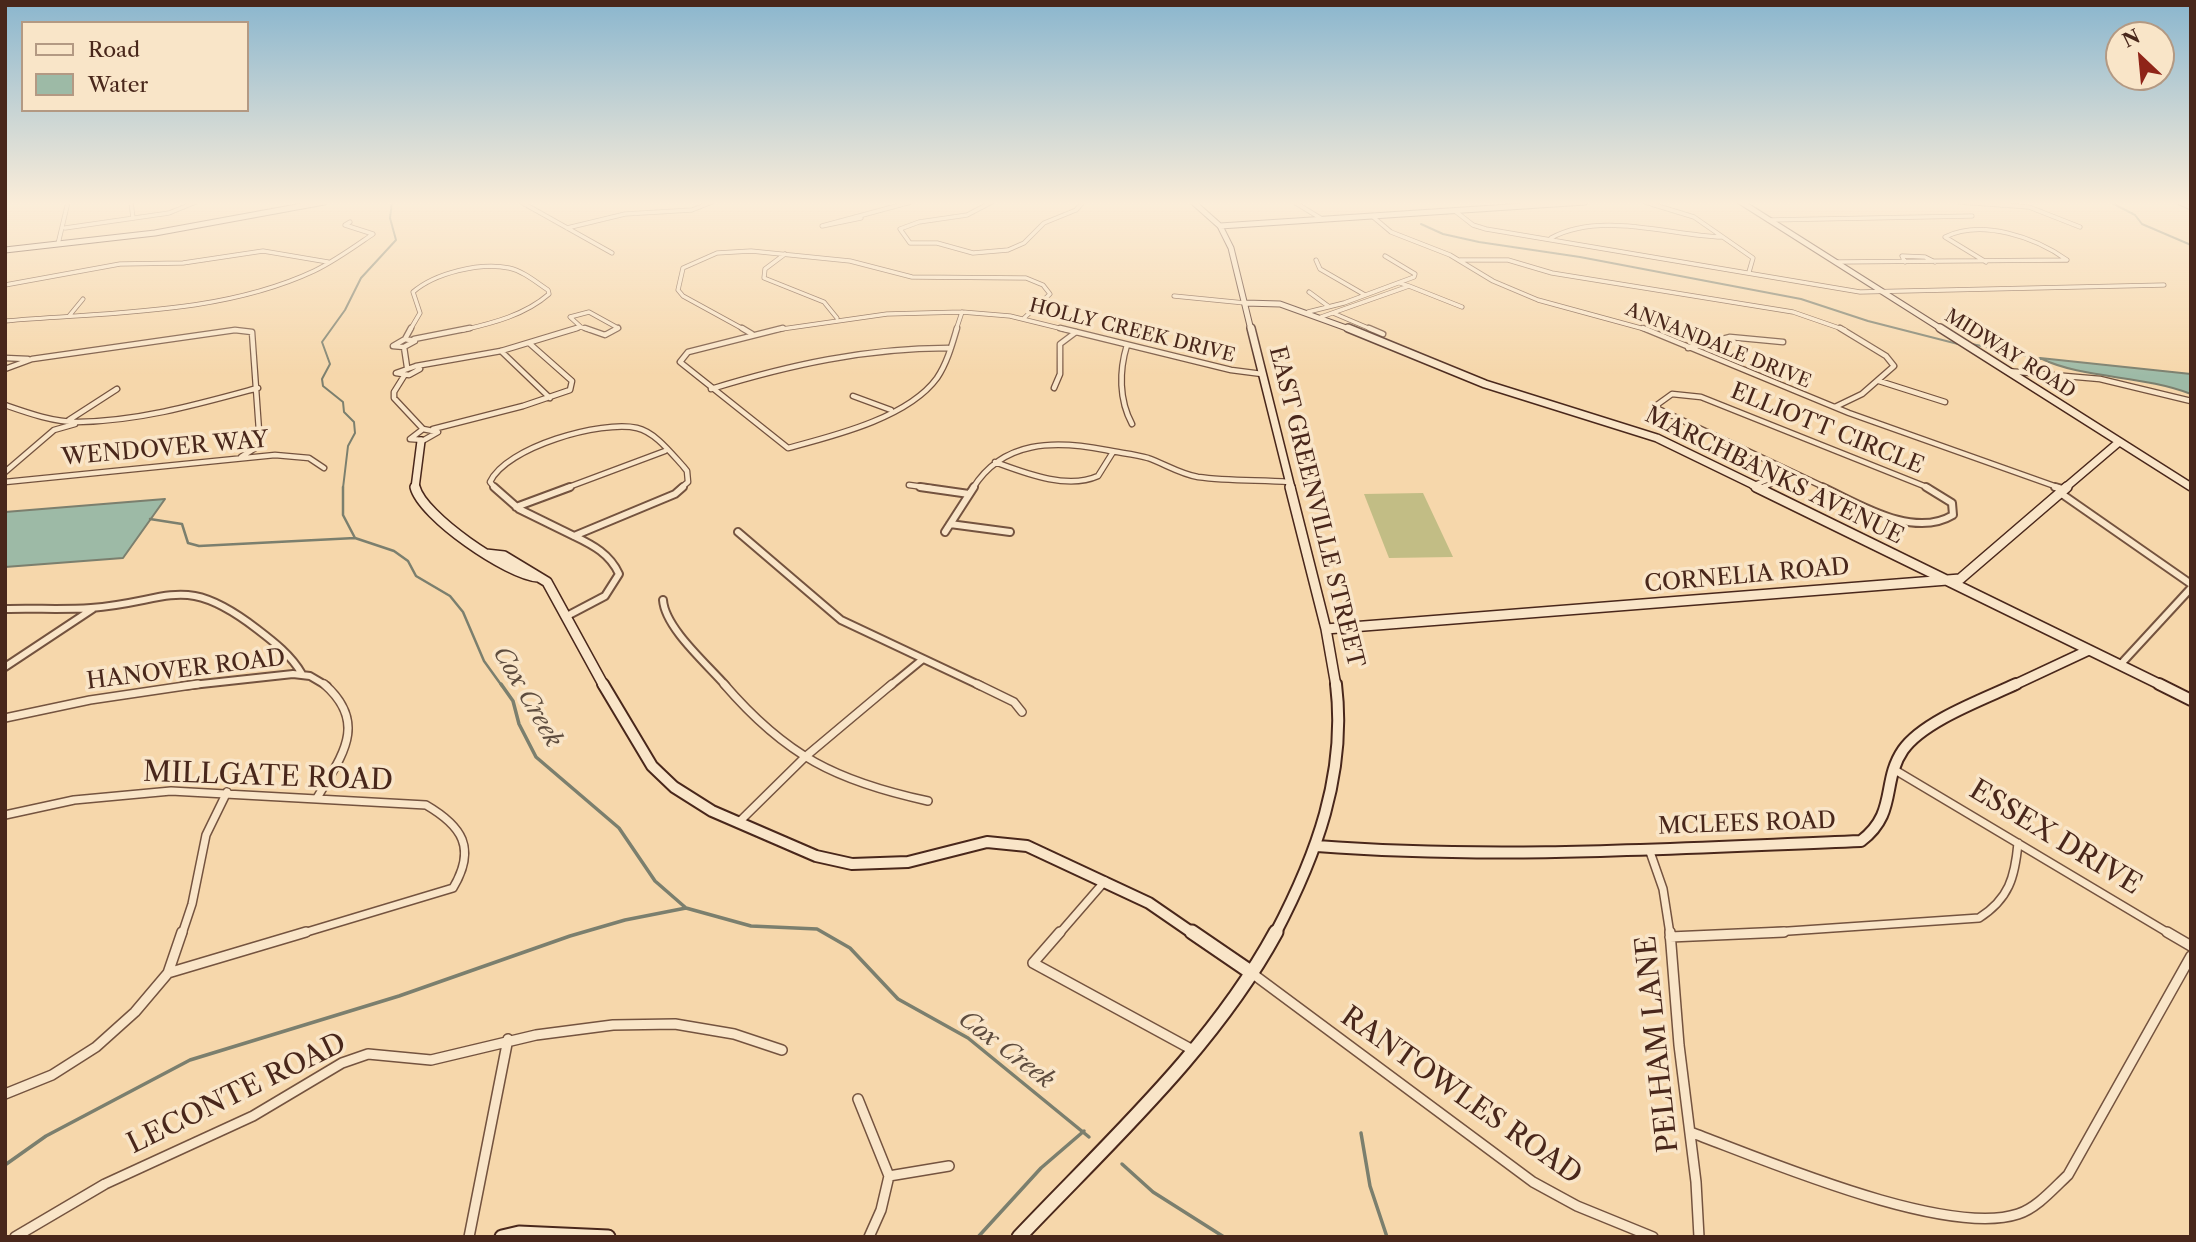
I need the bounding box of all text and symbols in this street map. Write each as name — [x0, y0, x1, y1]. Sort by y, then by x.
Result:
legend — [21, 21, 248, 112]
north arrow — [2105, 21, 2175, 91]
text: N — [2119, 25, 2144, 52]
text: Road — [88, 37, 140, 62]
text: Water — [88, 72, 148, 97]
street label: HOLLY CREEK DRIVE — [1027, 294, 1237, 368]
street label: ANNANDALE DRIVE — [1622, 298, 1814, 394]
street label: MIDWAY ROAD — [1940, 305, 2080, 403]
street label: EAST GREENVILLE STREET — [1263, 343, 1369, 671]
street label: ELLIOTT CIRCLE — [1726, 378, 1928, 480]
street label: MARCHBANKS AVENUE — [1640, 401, 1908, 551]
street label: WENDOVER WAY — [61, 426, 269, 472]
street label: CORNELIA ROAD — [1643, 553, 1851, 599]
water label: Cox Creek — [487, 641, 567, 753]
street label: HANOVER ROAD — [85, 644, 287, 696]
street label: MILLGATE ROAD — [142, 756, 394, 798]
street label: ESSEX DRIVE — [1963, 774, 2147, 902]
street label: MCLEES ROAD — [1658, 807, 1836, 841]
street label: PELHAM LANE — [1630, 934, 1686, 1154]
street label: RANTOWLES ROAD — [1334, 1000, 1588, 1192]
water label: Cox Creek — [953, 1005, 1059, 1095]
street label: LECONTE ROAD — [122, 1026, 352, 1162]

